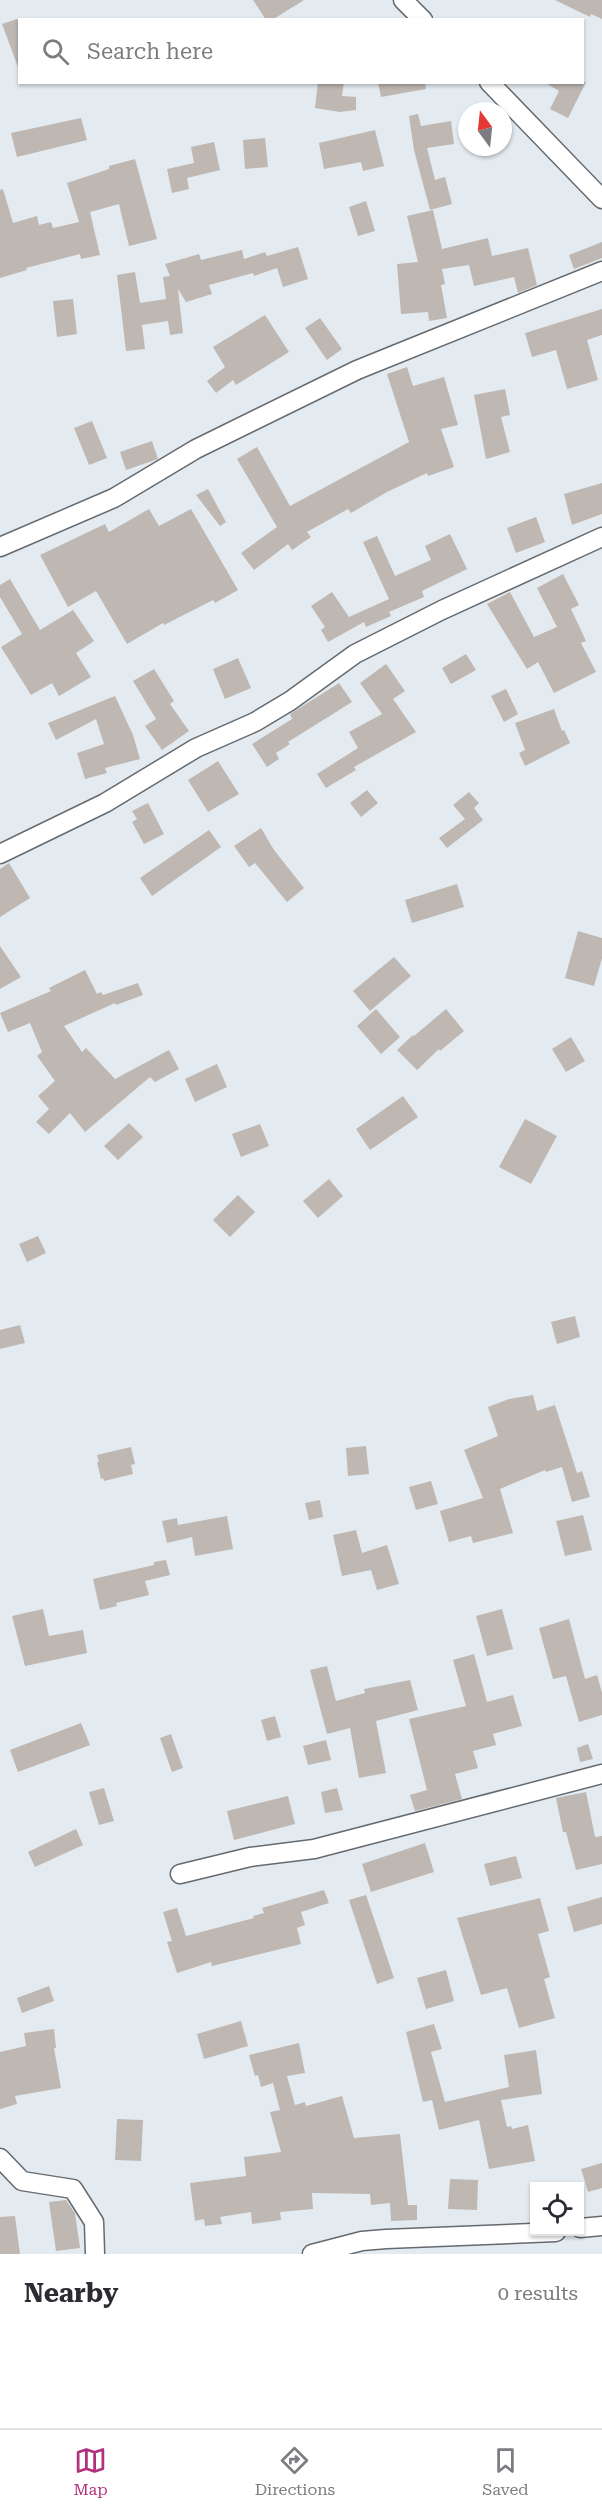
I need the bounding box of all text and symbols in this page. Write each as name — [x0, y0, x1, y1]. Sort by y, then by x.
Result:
search box — [18, 18, 584, 84]
icon: search — [39, 35, 72, 68]
text: Search here — [87, 39, 213, 64]
north arrow — [458, 102, 512, 156]
map controls — [530, 2182, 584, 2236]
button: locate — [530, 2182, 584, 2236]
text: Nearby — [24, 2278, 118, 2308]
text: 0 results — [498, 2281, 578, 2305]
tab: Map — [73, 2444, 108, 2499]
tab: Directions — [255, 2444, 335, 2499]
tab: Saved — [482, 2444, 529, 2499]

